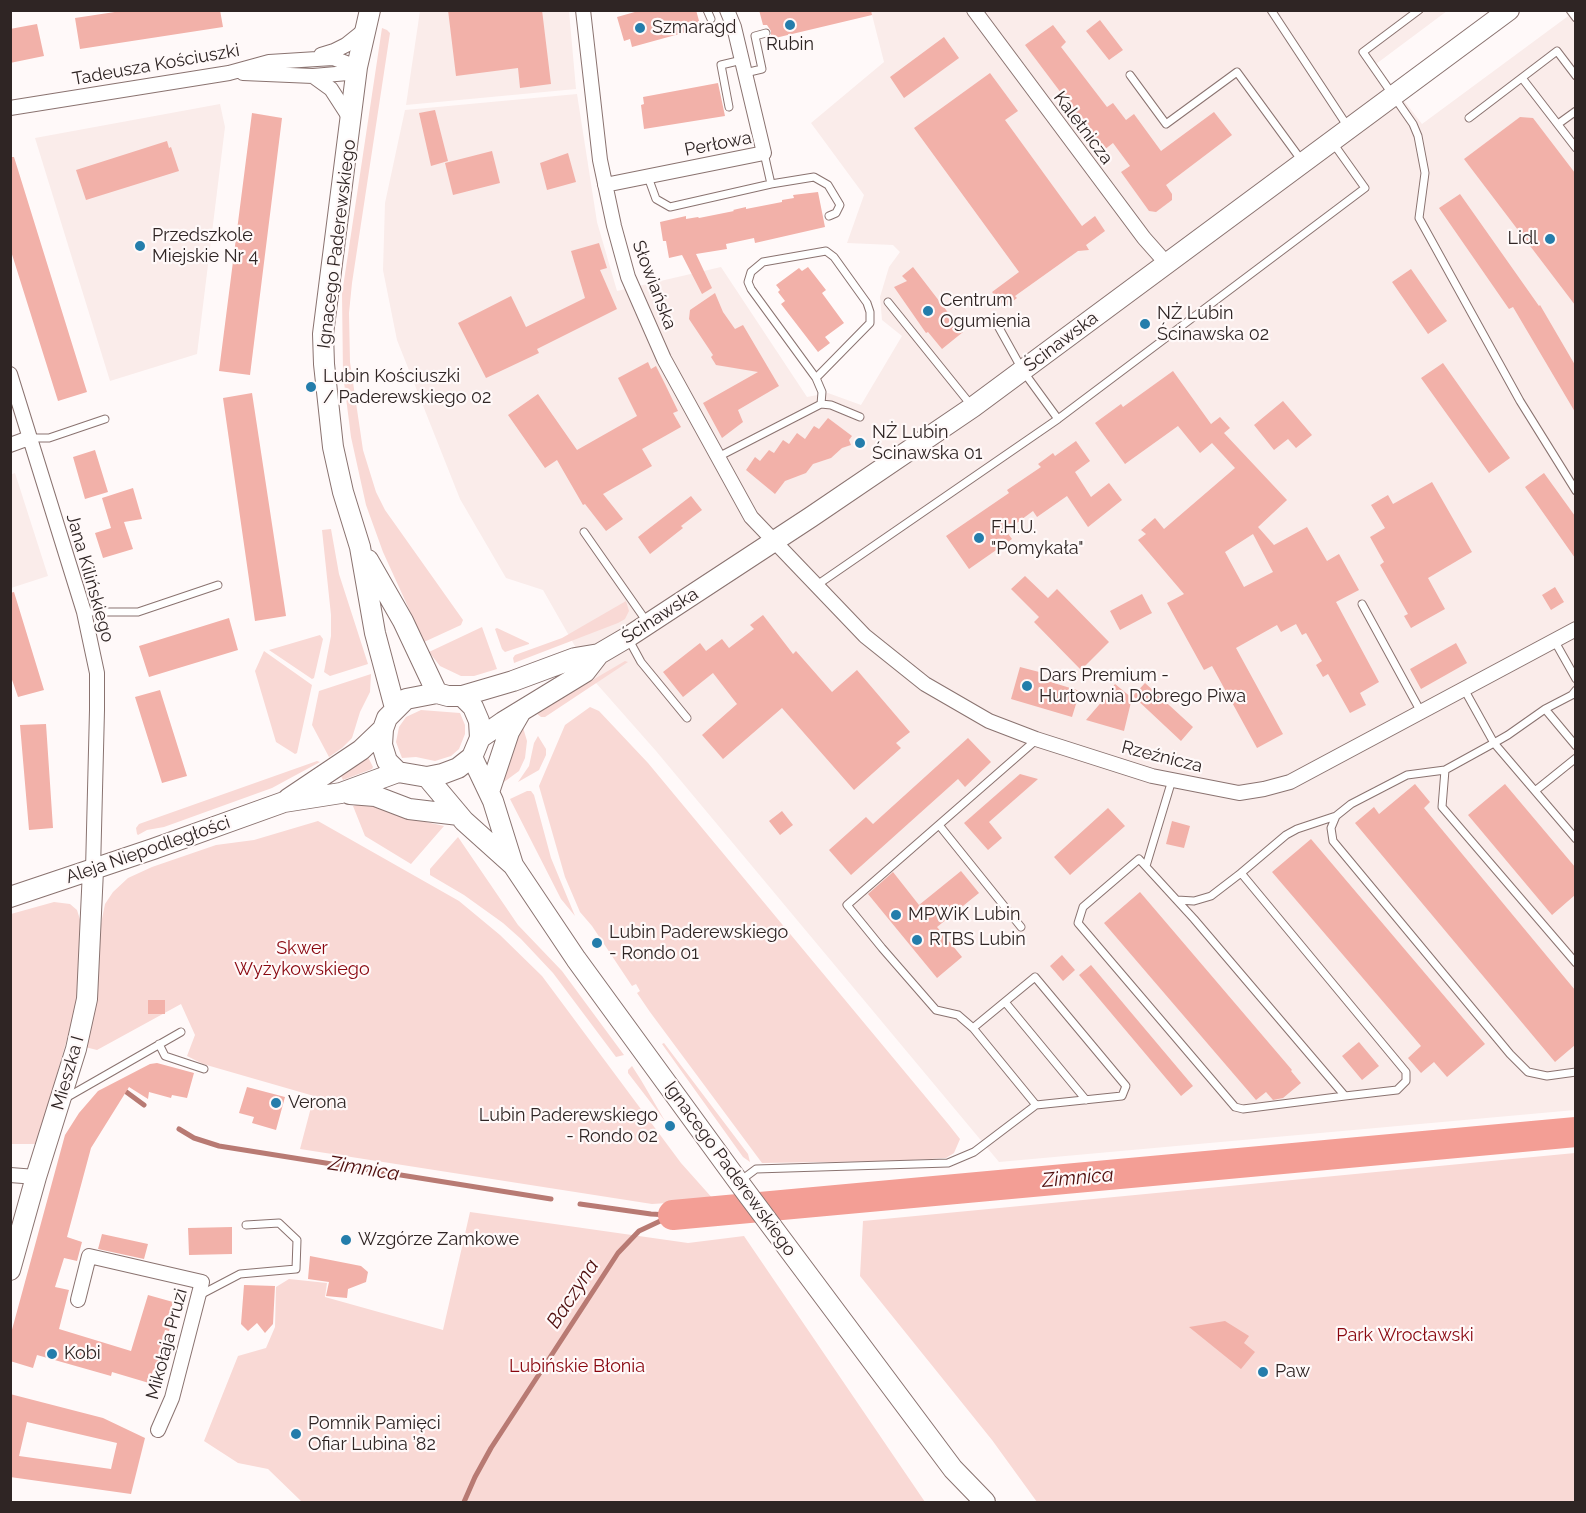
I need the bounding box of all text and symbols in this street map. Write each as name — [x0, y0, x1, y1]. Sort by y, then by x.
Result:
place label: Szmaragd — [652, 17, 737, 39]
marker: Rubin — [783, 18, 797, 32]
marker: Szmaragd — [633, 21, 647, 35]
place label: Rubin — [766, 34, 814, 56]
street label: Tadeusza Kościuszki — [71, 40, 241, 90]
street label: Kaletnicza — [1049, 87, 1117, 169]
street label: Perłowa — [683, 127, 753, 161]
street label: Ignacego Paderewskiego — [313, 138, 361, 350]
place label: Przedszkole Miejskie Nr 4 — [152, 225, 258, 268]
place label: Lidl — [1507, 228, 1538, 250]
marker: Lidl — [1543, 232, 1557, 246]
street label: Słowiańska — [627, 238, 681, 332]
marker: Przedszkole Miejskie Nr 4 — [133, 239, 147, 253]
place label: Centrum Ogumienia — [940, 290, 1031, 332]
place label: NŻ Lubin Ścinawska 02 — [1157, 303, 1269, 346]
marker: Centrum Ogumienia — [921, 304, 935, 318]
street label: Ścinawska — [1020, 307, 1102, 377]
marker: NŻ Lubin Ścinawska 02 — [1138, 317, 1152, 331]
place label: Lubin Kościuszki / Paderewskiego 02 — [323, 366, 491, 409]
marker: Lubin Kościuszki / Paderewskiego 02 — [304, 380, 318, 394]
place label: NŻ Lubin Ścinawska 01 — [872, 422, 982, 464]
marker: NŻ Lubin Ścinawska 01 — [853, 436, 867, 450]
street label: Jana Kilińskiego — [61, 511, 119, 645]
place label: F.H.U. "Pomykała" — [991, 517, 1083, 560]
marker: F.H.U. "Pomykała" — [972, 531, 986, 545]
street label: Ścinawska — [618, 583, 702, 649]
place label: Dars Premium - Hurtownia Dobrego Piwa — [1039, 665, 1246, 708]
marker: Dars Premium - Hurtownia Dobrego Piwa — [1020, 679, 1034, 693]
street label: Rzeźnicza — [1119, 737, 1205, 777]
street label: Aleja Niepodległości — [63, 812, 233, 888]
place label: MPWiK Lubin — [908, 904, 1020, 926]
marker: MPWiK Lubin — [889, 908, 903, 922]
place label: Lubin Paderewskiego - Rondo 01 — [609, 922, 788, 964]
place label: RTBS Lubin — [929, 929, 1026, 951]
marker: RTBS Lubin — [910, 933, 924, 947]
marker: Lubin Paderewskiego - Rondo 01 — [590, 936, 604, 950]
park label: Skwer Wyżykowskiego — [234, 938, 370, 980]
street label: Mieszka I — [47, 1033, 89, 1113]
street label: Ignacego Paderewskiego — [659, 1078, 801, 1260]
place label: Verona — [288, 1092, 347, 1114]
marker: Verona — [269, 1096, 283, 1110]
place label: Lubin Paderewskiego - Rondo 02 — [479, 1105, 658, 1148]
marker: Lubin Paderewskiego - Rondo 02 — [663, 1119, 677, 1133]
water label: Zimnica — [327, 1152, 401, 1186]
water label: Zimnica — [1041, 1163, 1115, 1193]
place label: Wzgórze Zamkowe — [358, 1229, 519, 1251]
marker: Wzgórze Zamkowe — [339, 1233, 353, 1247]
water label: Baczyna — [542, 1255, 604, 1333]
street label: Mikołaja Pruzi — [142, 1286, 192, 1402]
park label: Park Wrocławski — [1336, 1325, 1474, 1347]
place label: Kobi — [64, 1343, 101, 1365]
marker: Kobi — [45, 1347, 59, 1361]
park label: Lubińskie Błonia — [509, 1356, 645, 1378]
place label: Paw — [1275, 1361, 1310, 1383]
marker: Paw — [1256, 1365, 1270, 1379]
place label: Pomnik Pamięci Ofiar Lubina ’82 — [308, 1413, 441, 1456]
marker: Pomnik Pamięci Ofiar Lubina ’82 — [289, 1427, 303, 1441]

